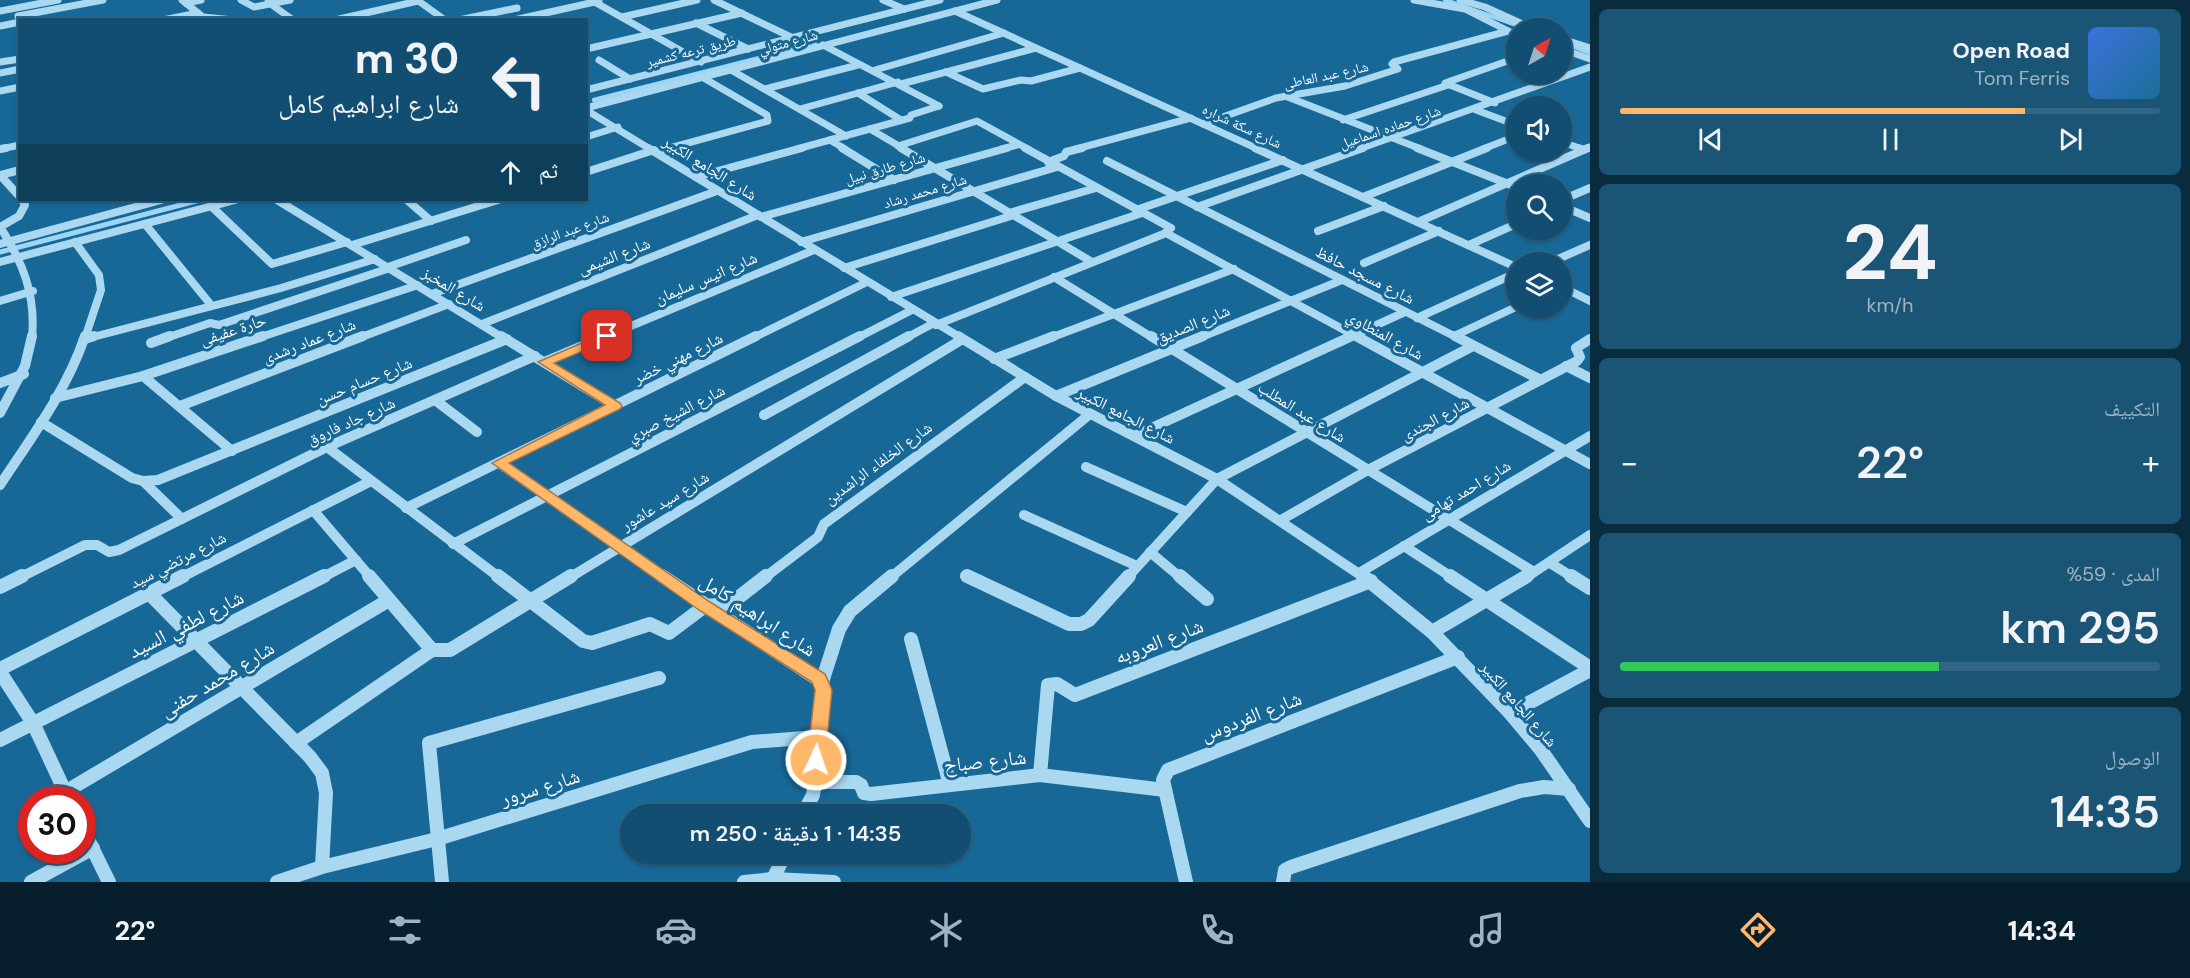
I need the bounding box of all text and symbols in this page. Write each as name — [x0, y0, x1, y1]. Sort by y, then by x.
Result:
north arrow — [1506, 18, 1572, 84]
map controls — [1506, 18, 1572, 318]
street label: شارع متولي — [756, 25, 820, 61]
text: 30 m — [355, 31, 459, 86]
street label: طريق ترعه كشمير — [643, 31, 738, 72]
text: Open Road — [1952, 36, 2070, 65]
icon: left — [480, 42, 558, 120]
street label: شارع عبد العاطى — [1282, 57, 1370, 94]
text: Tom Ferris — [1974, 65, 2070, 91]
text: شارع ابراهيم كامل — [278, 86, 459, 121]
button: sound — [1506, 96, 1572, 162]
street label: شارع سكة شراره — [1199, 100, 1284, 153]
street label: شارع حماده اسماعيل — [1337, 101, 1443, 154]
icon: previous — [1694, 123, 1727, 156]
icon: pause — [1874, 123, 1907, 156]
icon: next — [2054, 123, 2087, 156]
street label: شارع الجامع الكبير — [658, 130, 761, 205]
street label: شارع طارق نبيل — [843, 148, 927, 189]
icon: ahead — [494, 156, 527, 189]
text: ثم — [539, 156, 558, 185]
street label: شارع محمد رشاد — [881, 170, 969, 213]
button: search — [1506, 174, 1572, 240]
text: 24 — [1842, 202, 1938, 303]
street label: شارع عبد الرازق — [529, 208, 612, 253]
street label: شارع الشيمى — [575, 233, 653, 279]
street label: شارع مسجد حافظ — [1312, 241, 1418, 309]
street label: شارع انيس سليمان — [652, 247, 760, 309]
button: layers — [1506, 252, 1572, 318]
street label: شارع المخبز — [418, 261, 490, 316]
text: km/h — [1866, 292, 1914, 318]
street label: شارع الصديق — [1153, 300, 1233, 348]
street label: شارع المنطاوي — [1342, 305, 1427, 367]
street label: حارة عفيفى — [197, 309, 269, 351]
pin — [581, 310, 632, 361]
street label: شارع عماد رشدى — [259, 314, 359, 368]
icon: arrive — [590, 319, 623, 352]
street label: شارع مهني خضر — [629, 327, 727, 391]
street label: شارع حسام حسن — [313, 352, 415, 410]
street label: شارع عبد المطلب — [1254, 377, 1350, 447]
street label: شارع الشيخ صبري — [624, 379, 729, 448]
street label: شارع الجامع الكبير — [1073, 381, 1179, 449]
street label: شارع جاد فاروق — [304, 392, 398, 450]
street label: شارع الجندى — [1397, 392, 1473, 446]
text: التكييف — [2104, 396, 2160, 422]
street label: شارع الخلفاء الراشدين — [820, 417, 936, 509]
text: 22° — [1856, 433, 1924, 492]
text: − — [1620, 441, 1638, 484]
text: + — [2142, 441, 2160, 484]
street label: شارع احمد تهامى — [1417, 455, 1515, 525]
street label: شارع سيد عاشور — [616, 466, 713, 536]
street label: شارع مرتضي سيد — [126, 527, 231, 595]
text: المدى · 59% — [2066, 561, 2160, 587]
street label: شارع ابراهيم كامل — [694, 568, 821, 663]
street label: شارع لطفي السيد — [124, 584, 249, 667]
text: 295 km — [2000, 598, 2160, 657]
street label: شارع العروبه — [1111, 612, 1207, 670]
street label: شارع محمد حفنى — [155, 635, 279, 723]
street label: شارع الجامع الكبير — [1475, 656, 1562, 751]
street label: شارع الفردوس — [1197, 685, 1305, 747]
position arrow — [784, 728, 848, 792]
street label: شارع صباح — [943, 744, 1027, 778]
text: الوصول — [2105, 745, 2160, 771]
street label: شارع سرور — [496, 763, 583, 812]
text: 14:35 — [2050, 782, 2160, 841]
speed limit sign: 30 — [18, 786, 96, 864]
text: 14:35 · 1 دقيقة · 250 m — [690, 819, 901, 848]
icon: filters — [384, 909, 426, 951]
icon: car — [655, 909, 697, 951]
icon: climate — [925, 909, 967, 951]
icon: phone — [1196, 909, 1238, 951]
icon: music — [1466, 909, 1508, 951]
icon: directions — [1737, 909, 1779, 951]
text: 22° — [114, 913, 155, 948]
text: 14:34 — [2008, 913, 2076, 948]

